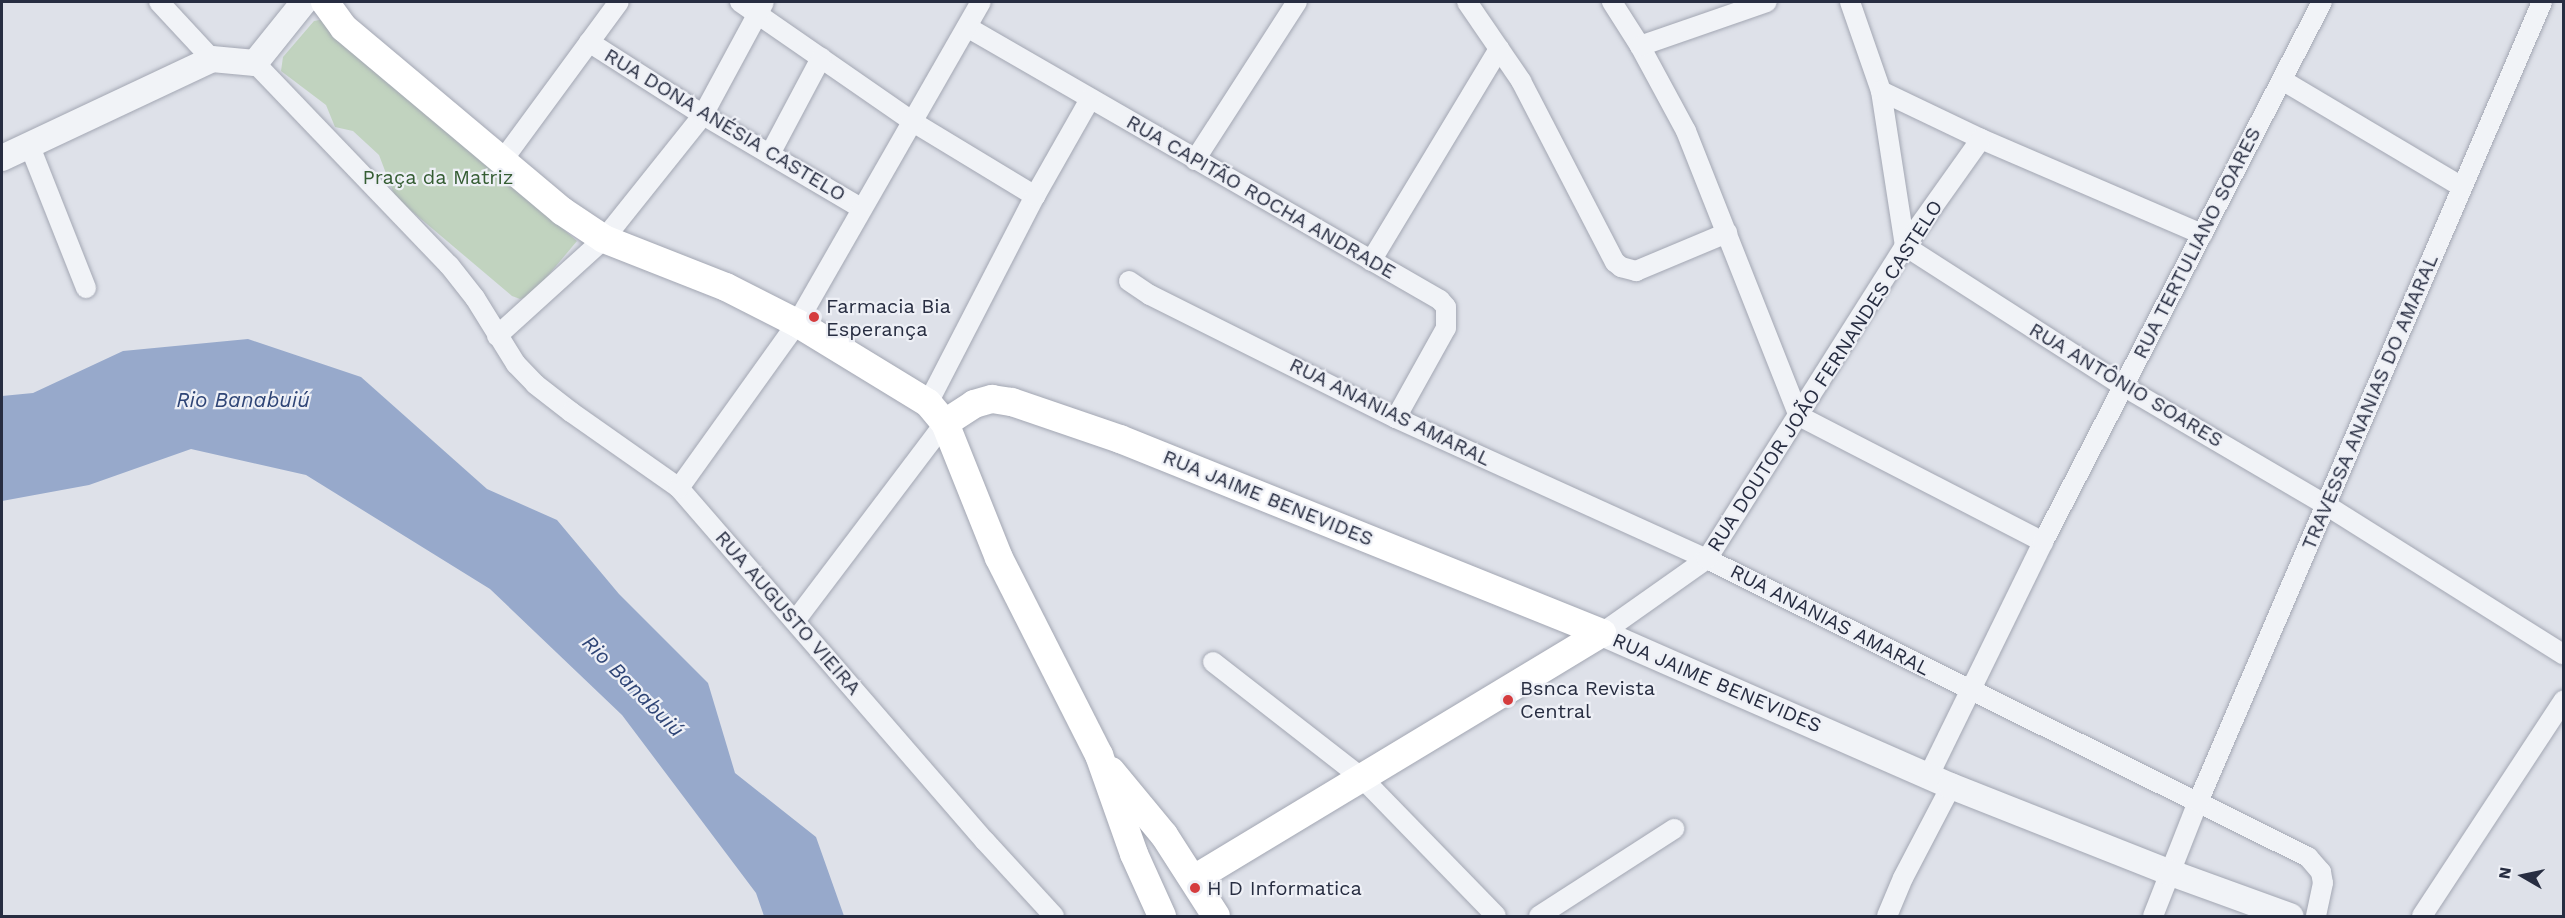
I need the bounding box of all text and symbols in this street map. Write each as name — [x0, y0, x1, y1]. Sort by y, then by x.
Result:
street label: RUA DONA ANÉSIA CASTELO — [598, 42, 852, 208]
street label: RUA CAPITÃO ROCHA ANDRADE — [1121, 109, 1401, 285]
street label: RUA TERTULIANO SOARES — [2128, 123, 2266, 363]
park label: Praça da Matriz — [362, 165, 514, 189]
street label: RUA DOUTOR JOÃO FERNANDES CASTELO — [1702, 195, 1948, 557]
street label: TRAVESSA ANANIAS DO AMARAL — [2296, 250, 2444, 554]
place label: Farmacia Bia Esperança — [826, 294, 951, 341]
marker: Farmacia Bia Esperança — [807, 310, 821, 324]
street label: RUA ANTÔNIO SOARES — [2024, 317, 2228, 453]
street label: RUA ANANIAS AMARAL — [1284, 352, 1496, 472]
water label: Rio Banabuiú — [176, 387, 310, 413]
street label: RUA JAIME BENEVIDES — [1159, 445, 1377, 551]
street label: RUA AUGUSTO VIEIRA — [709, 525, 867, 701]
street label: RUA ANANIAS AMARAL — [1725, 559, 1935, 681]
street label: RUA JAIME BENEVIDES — [1608, 628, 1826, 738]
water label: Rio Banabuiú — [577, 630, 689, 742]
place label: Bsnca Revista Central — [1520, 676, 1655, 723]
marker: Bsnca Revista Central — [1501, 693, 1515, 707]
north arrow — [2493, 846, 2553, 906]
text: N — [2494, 866, 2515, 880]
place label: H D Informatica — [1207, 876, 1362, 900]
marker: H D Informatica — [1188, 881, 1202, 895]

